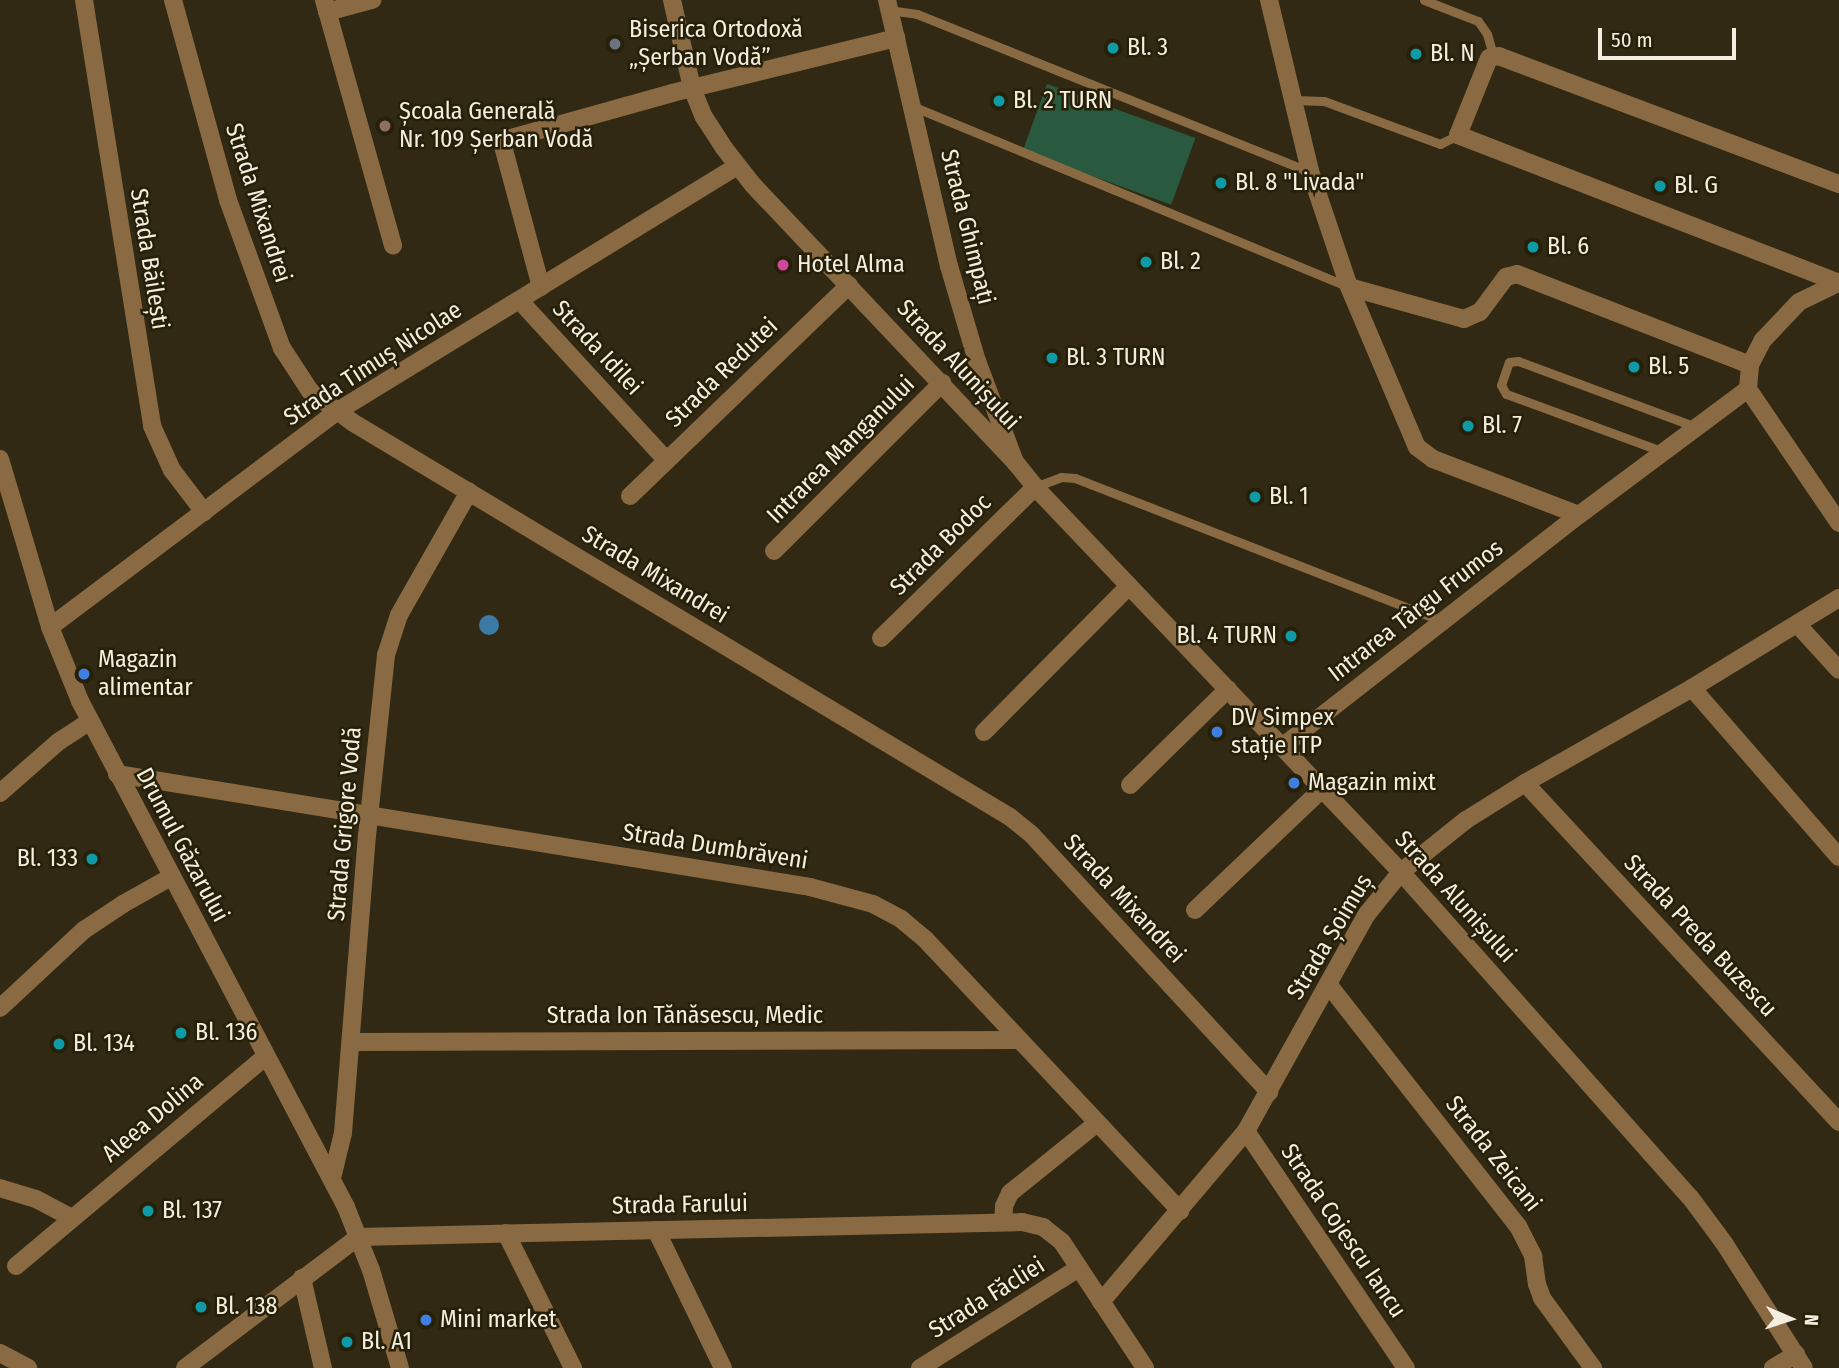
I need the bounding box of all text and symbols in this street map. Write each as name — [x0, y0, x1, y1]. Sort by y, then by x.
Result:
scale bar — [1601, 14, 1739, 58]
place label: Biserica Ortodoxă „Șerban Vodă” — [629, 16, 803, 72]
text: 50 m — [1611, 27, 1653, 53]
place label: Bl. 3 — [1127, 34, 1168, 62]
marker: Biserica Ortodoxă „Șerban Vodă” — [607, 36, 623, 52]
marker: Bl. 3 — [1105, 40, 1121, 56]
place label: Bl. N — [1430, 40, 1475, 68]
marker: Bl. N — [1408, 46, 1424, 62]
place label: Bl. 2 TURN — [1013, 87, 1112, 115]
marker: Bl. 2 TURN — [991, 93, 1007, 109]
place label: Școala Generală Nr. 109 Șerban Vodă — [399, 98, 593, 154]
marker: Școala Generală Nr. 109 Șerban Vodă — [377, 118, 393, 134]
street label: Strada Mixandrei — [219, 120, 297, 286]
street label: Strada Ghimpați — [934, 147, 1000, 307]
place label: Bl. 8 "Livada" — [1235, 169, 1364, 197]
place label: Bl. G — [1674, 172, 1718, 200]
marker: Bl. 8 "Livada" — [1213, 175, 1229, 191]
marker: Bl. G — [1652, 178, 1668, 194]
street label: Strada Băilești — [124, 186, 174, 332]
place label: Bl. 6 — [1547, 233, 1589, 261]
marker: Bl. 6 — [1525, 239, 1541, 255]
place label: Bl. 2 — [1160, 248, 1201, 276]
place label: Hotel Alma — [797, 251, 905, 279]
marker: Bl. 2 — [1138, 254, 1154, 270]
marker: Hotel Alma — [775, 257, 791, 273]
street label: Strada Alunișului — [890, 294, 1026, 436]
street label: Strada Idilei — [546, 295, 648, 401]
street label: Strada Timuș Nicolae — [279, 296, 467, 432]
street label: Strada Redutei — [660, 312, 784, 434]
place label: Bl. 3 TURN — [1066, 344, 1166, 372]
marker: Bl. 3 TURN — [1044, 350, 1060, 366]
place label: Bl. 5 — [1648, 353, 1689, 381]
marker: Bl. 5 — [1626, 359, 1642, 375]
street label: Intrarea Manganului — [761, 370, 921, 530]
place label: Bl. 7 — [1482, 412, 1522, 440]
marker: Bl. 7 — [1460, 418, 1476, 434]
place label: Bl. 1 — [1269, 483, 1309, 511]
street label: Strada Bodoc — [885, 489, 997, 601]
marker: Bl. 1 — [1247, 489, 1263, 505]
street label: Strada Mixandrei — [577, 520, 733, 630]
street label: Intrarea Târgu Frumos — [1323, 534, 1509, 688]
place label: Bl. 4 TURN — [1177, 622, 1277, 650]
marker: Bl. 4 TURN — [1283, 628, 1299, 644]
place label: Magazin alimentar — [98, 646, 193, 702]
marker: Magazin alimentar — [76, 666, 92, 682]
place label: DV Simpex stație ITP — [1231, 704, 1334, 760]
marker: DV Simpex stație ITP — [1209, 724, 1225, 740]
street label: Strada Grigore Vodă — [322, 726, 368, 922]
street label: Drumul Găzarului — [129, 763, 235, 927]
place label: Magazin mixt — [1308, 769, 1436, 797]
marker: Magazin mixt — [1286, 775, 1302, 791]
street label: Strada Dumbrăveni — [620, 818, 810, 876]
street label: Strada Alunișului — [1388, 825, 1522, 969]
street label: Strada Mixandrei — [1057, 829, 1191, 969]
place label: Bl. 133 — [17, 845, 78, 873]
street label: Strada Preda Buzescu — [1618, 849, 1782, 1023]
marker: Bl. 133 — [84, 851, 100, 867]
street label: Strada Șoimuș — [1281, 869, 1379, 1005]
street label: Strada Ion Tănăsescu, Medic — [547, 1002, 823, 1030]
place label: Bl. 136 — [195, 1019, 257, 1047]
marker: Bl. 136 — [173, 1025, 189, 1041]
place label: Bl. 134 — [73, 1030, 135, 1058]
marker: Bl. 134 — [51, 1036, 67, 1052]
street label: Aleea Dolina — [97, 1067, 209, 1169]
street label: Strada Zeicani — [1439, 1091, 1547, 1217]
street label: Strada Cojescu Iancu — [1274, 1139, 1412, 1323]
street label: Strada Farului — [612, 1189, 748, 1221]
place label: Bl. 137 — [162, 1197, 222, 1225]
marker: Bl. 137 — [140, 1203, 156, 1219]
street label: Strada Făcliei — [924, 1251, 1050, 1345]
north arrow — [1755, 1284, 1825, 1354]
place label: Bl. 138 — [215, 1293, 277, 1321]
marker: Bl. 138 — [193, 1299, 209, 1315]
place label: Mini market — [440, 1306, 557, 1334]
marker: Mini market — [418, 1312, 434, 1328]
text: N — [1800, 1314, 1823, 1326]
place label: Bl. A1 — [361, 1328, 412, 1356]
marker: Bl. A1 — [339, 1334, 355, 1350]

